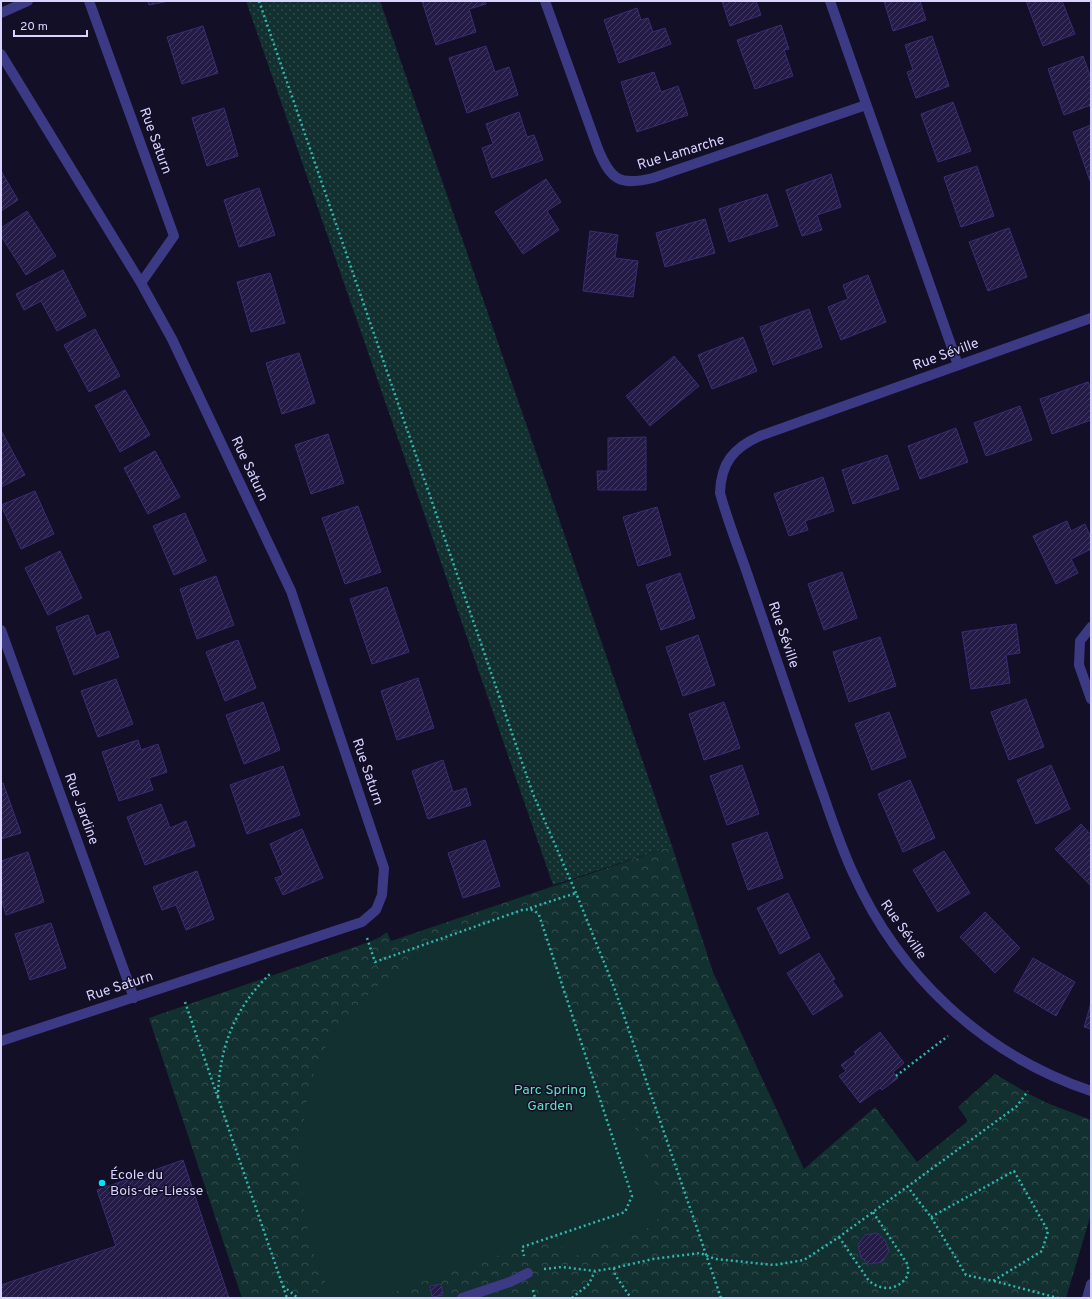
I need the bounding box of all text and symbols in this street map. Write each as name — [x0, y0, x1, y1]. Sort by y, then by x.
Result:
scale bar — [14, 12, 87, 38]
text: 20 m — [20, 19, 48, 35]
street label: Rue Saturn — [135, 105, 175, 177]
street label: Rue Lamarche — [635, 132, 727, 174]
street label: Rue Séville — [911, 335, 981, 375]
street label: Rue Saturn — [227, 434, 271, 504]
street label: Rue Séville — [764, 600, 802, 670]
street label: Rue Saturn — [348, 736, 386, 808]
street label: Rue Jardine — [60, 771, 102, 847]
street label: Rue Séville — [876, 897, 930, 963]
street label: Rue Saturn — [84, 968, 156, 1006]
park label: Parc Spring Garden — [514, 1082, 586, 1115]
place label: École du Bois-de-Liesse — [110, 1166, 203, 1200]
marker: École du Bois-de-Liesse — [97, 1178, 107, 1188]

